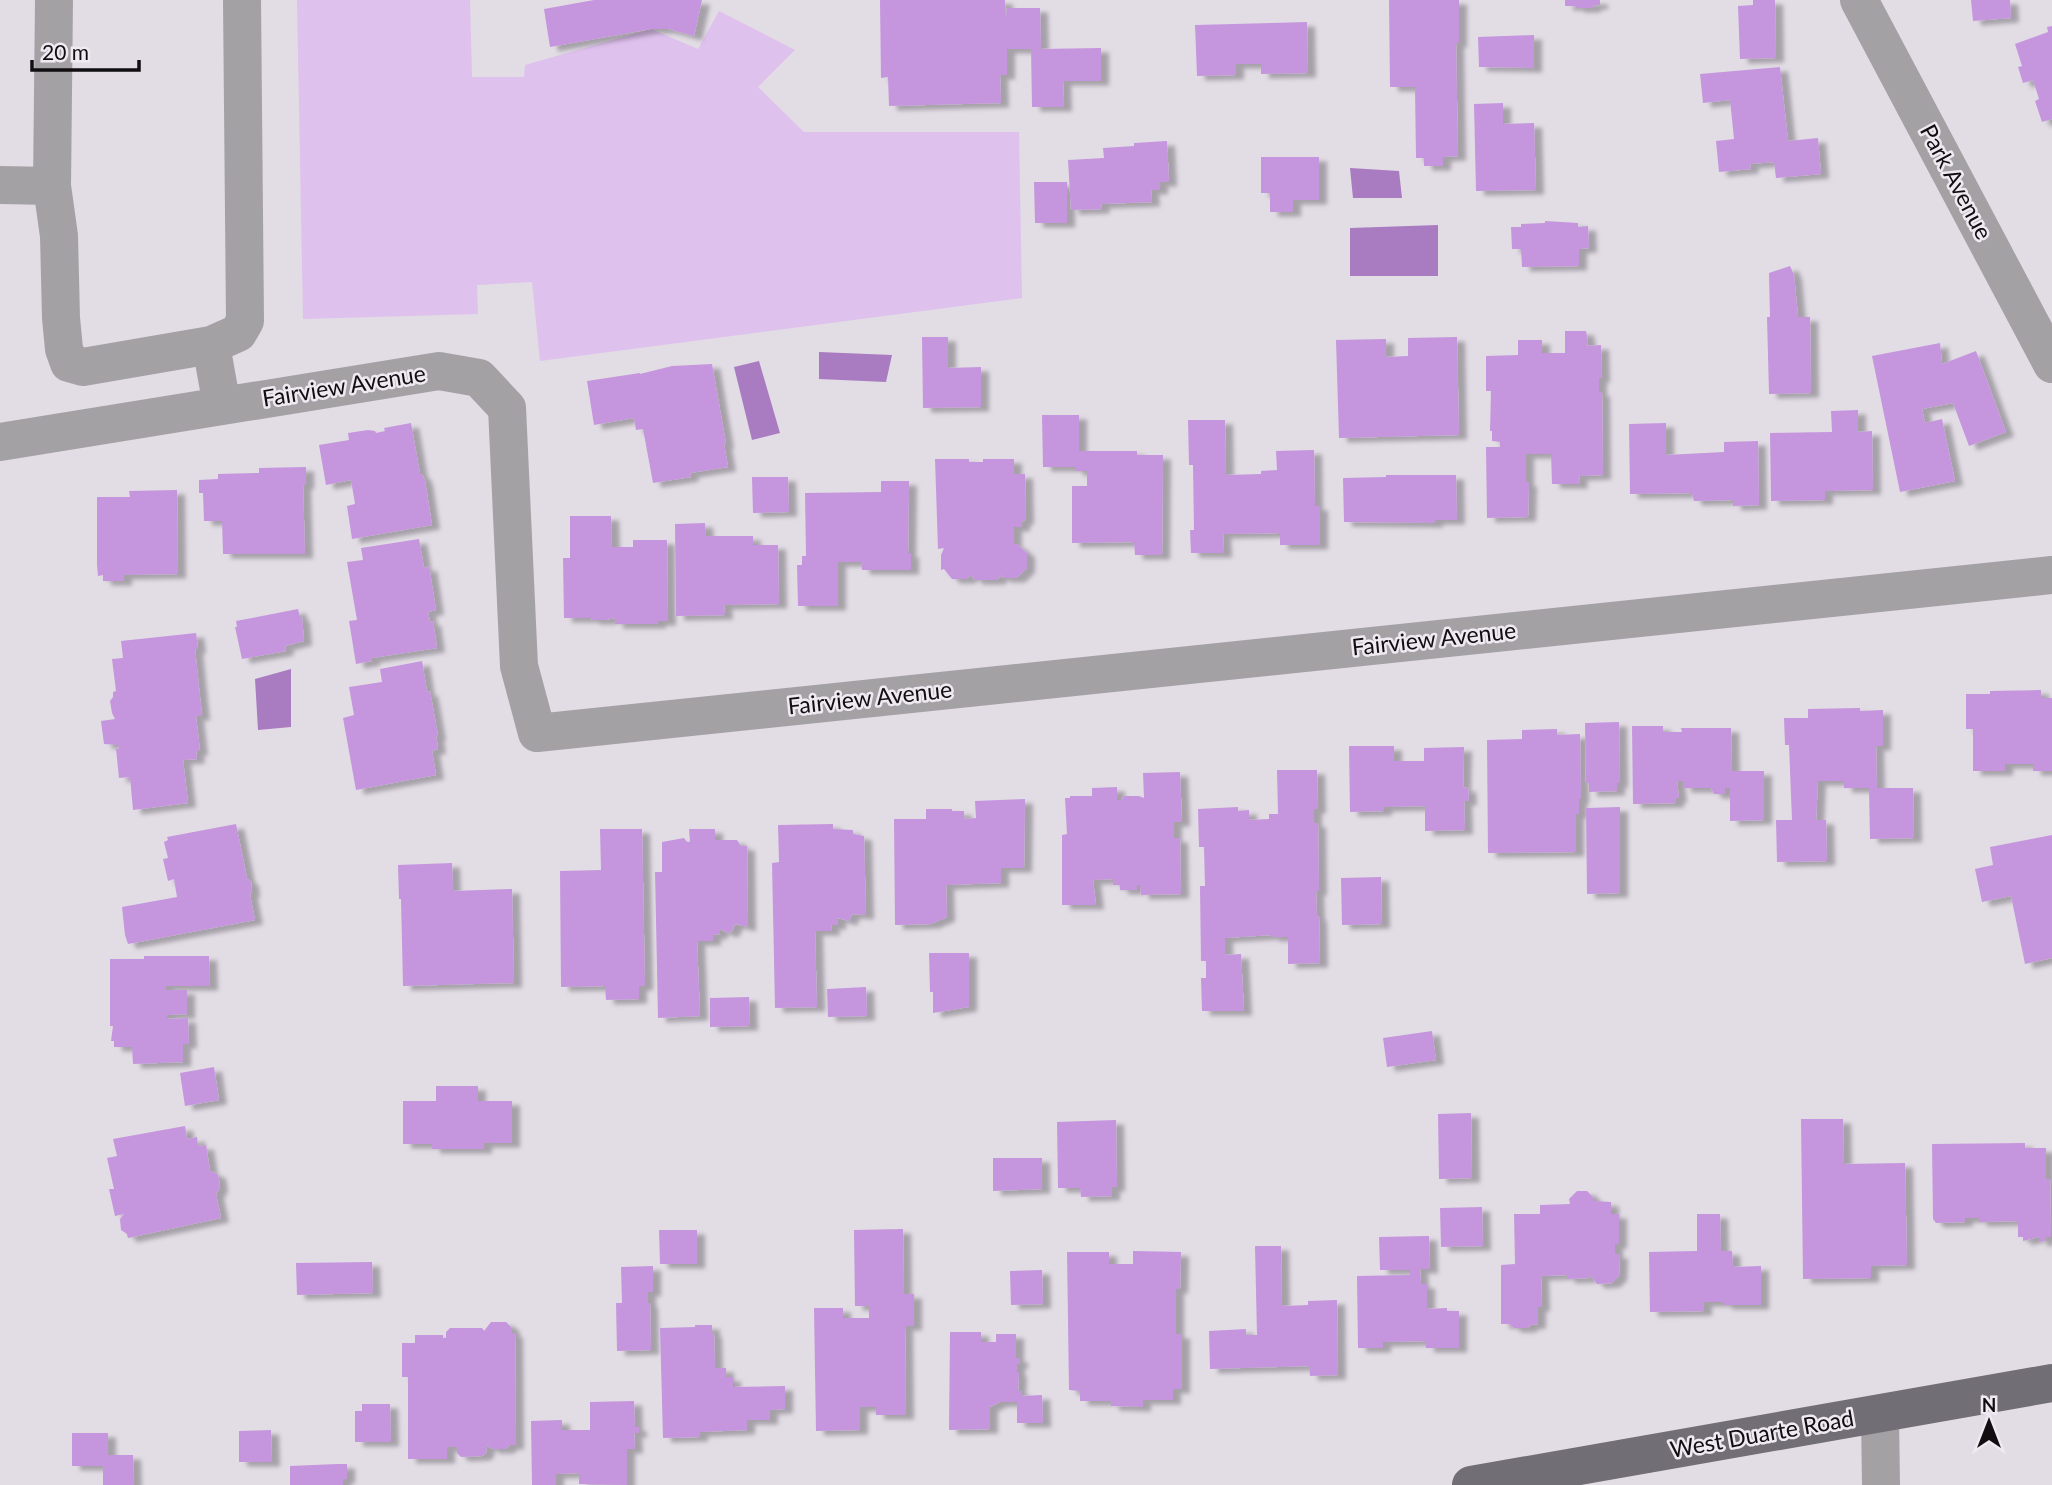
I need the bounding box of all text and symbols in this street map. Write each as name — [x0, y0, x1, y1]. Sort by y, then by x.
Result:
scale bar — [32, 28, 138, 72]
text: 20 m — [42, 39, 89, 64]
street label: Park Avenue — [1915, 119, 1999, 244]
street label: Fairview Avenue — [260, 358, 428, 412]
street label: Fairview Avenue — [1350, 615, 1517, 661]
street label: Fairview Avenue — [786, 674, 953, 720]
north arrow — [1954, 1387, 2024, 1457]
text: N — [1982, 1393, 1996, 1416]
street label: West Duarte Road — [1668, 1403, 1856, 1463]

